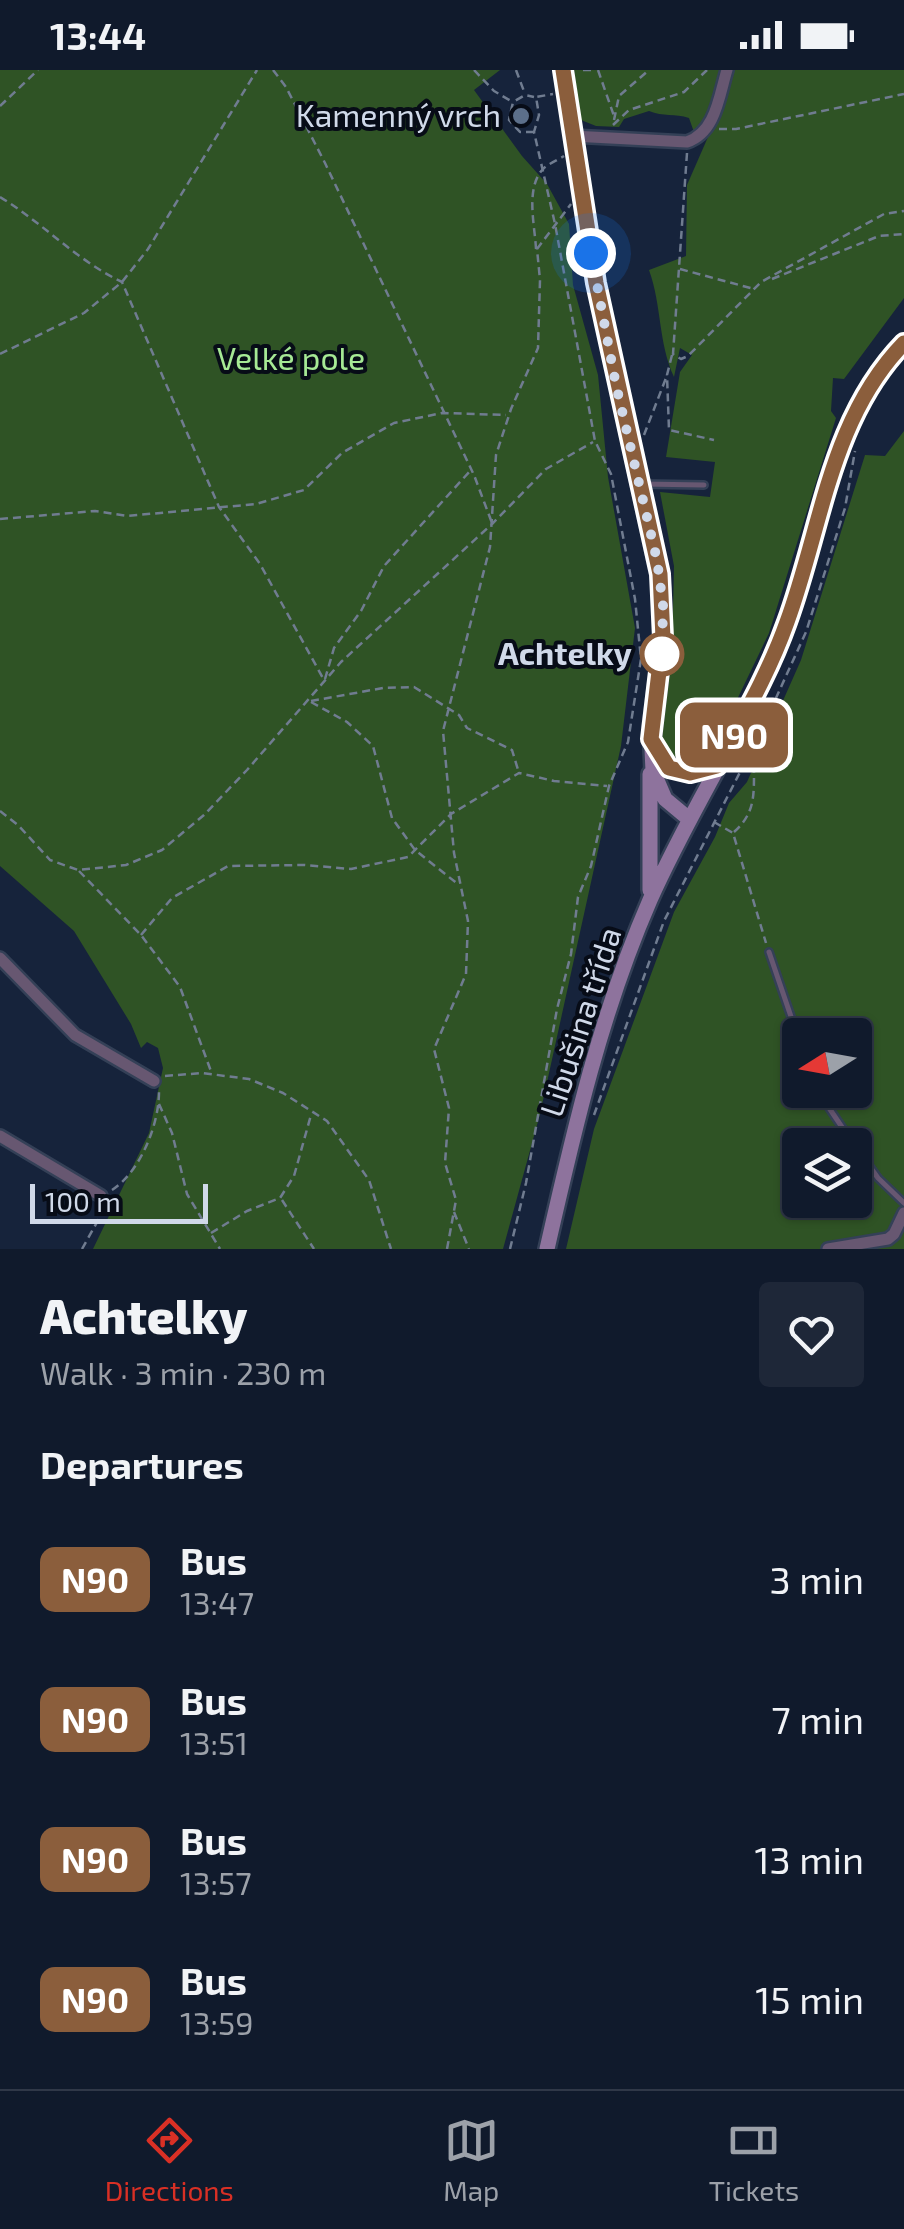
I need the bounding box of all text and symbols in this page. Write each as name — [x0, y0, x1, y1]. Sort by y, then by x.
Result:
text: 13:44 — [50, 12, 146, 58]
place label: Kamenný vrch — [296, 95, 501, 133]
marker: Kamenný vrch — [510, 105, 532, 127]
your location — [566, 228, 616, 278]
park label: Velké pole — [217, 338, 365, 376]
place label: Achtelky — [498, 633, 632, 672]
marker: Achtelky — [641, 633, 683, 675]
line badge: N90 — [676, 702, 792, 768]
text: N90 — [700, 714, 768, 756]
street label: Libušina třída — [531, 922, 628, 1121]
north arrow — [782, 1018, 872, 1108]
map controls — [782, 1018, 872, 1218]
button: layers — [782, 1128, 872, 1218]
scale bar — [30, 1179, 208, 1224]
text: 100 m — [45, 1184, 121, 1218]
button: heart — [759, 1282, 864, 1387]
text: Achtelky — [40, 1286, 247, 1344]
text: Walk · 3 min · 230 m — [40, 1353, 326, 1391]
text: Departures — [40, 1441, 244, 1487]
text: Bus — [180, 1537, 247, 1583]
text: 3 min — [770, 1556, 864, 1602]
text: N90 — [61, 1558, 129, 1600]
text: 13:47 — [180, 1583, 254, 1621]
text: Bus — [180, 1677, 247, 1723]
text: 7 min — [771, 1696, 864, 1742]
text: N90 — [61, 1698, 129, 1740]
text: 13:51 — [180, 1723, 248, 1761]
text: Bus — [180, 1817, 247, 1863]
text: 13 min — [754, 1836, 864, 1882]
text: N90 — [61, 1838, 129, 1880]
text: 13:57 — [180, 1863, 252, 1901]
text: Bus — [180, 1957, 247, 2003]
text: 15 min — [755, 1976, 864, 2022]
text: N90 — [61, 1978, 129, 2020]
text: 13:59 — [180, 2003, 254, 2041]
tab: Directions — [105, 2113, 234, 2207]
tab: Map — [443, 2113, 499, 2207]
tab: Tickets — [709, 2113, 799, 2207]

